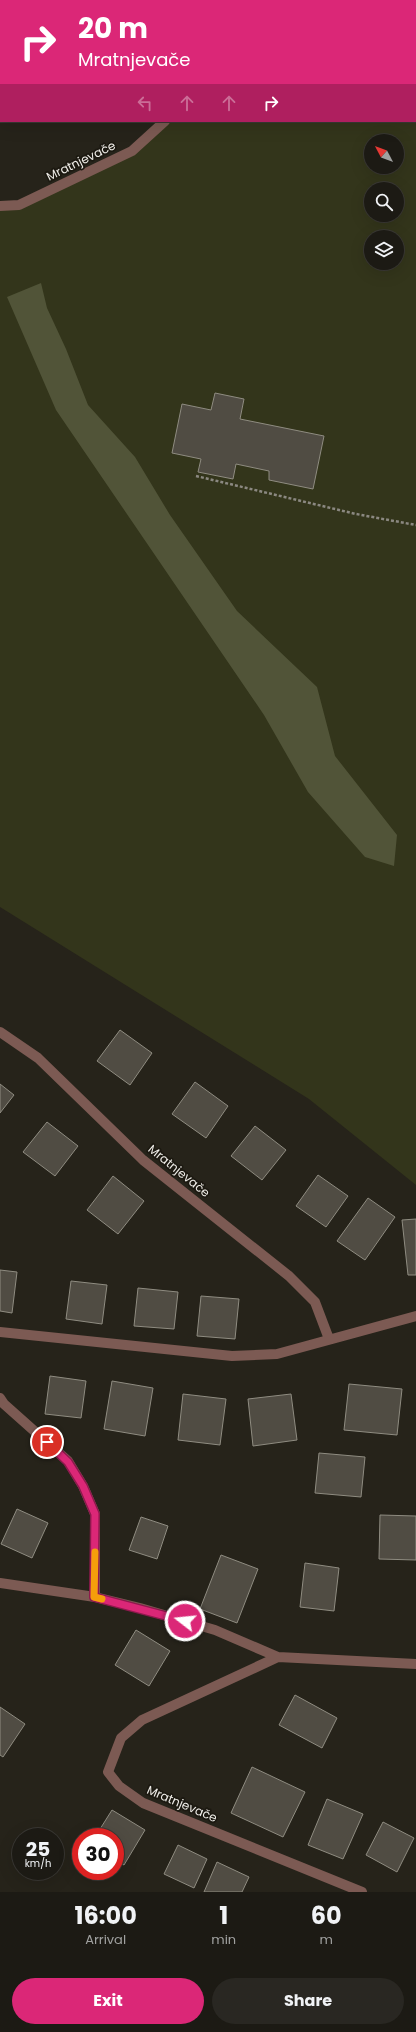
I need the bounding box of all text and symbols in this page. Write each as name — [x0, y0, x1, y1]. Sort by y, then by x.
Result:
text: 20 m — [78, 9, 148, 48]
icon: right — [12, 16, 64, 68]
text: Mratnjevače — [78, 47, 190, 72]
icon: left — [134, 92, 156, 114]
icon: ahead — [176, 92, 198, 114]
icon: ahead — [218, 92, 240, 114]
icon: right — [260, 92, 282, 114]
north arrow — [364, 134, 404, 174]
map controls — [364, 134, 404, 270]
street label: Mratnjevače — [43, 136, 118, 185]
button: search — [364, 182, 404, 222]
button: layers — [364, 230, 404, 270]
street label: Mratnjevače — [145, 1140, 214, 1201]
pin — [30, 1425, 64, 1459]
icon: arrive — [36, 1431, 58, 1453]
position arrow — [164, 1600, 206, 1642]
street label: Mratnjevače — [144, 1781, 220, 1826]
speed limit sign: 30 — [72, 1828, 124, 1880]
text: 25 — [26, 1835, 50, 1863]
text: km/h — [25, 1856, 51, 1871]
text: 16:00 — [74, 1899, 137, 1932]
text: 1 — [219, 1899, 228, 1932]
text: 60 — [311, 1899, 342, 1932]
text: Arrival — [85, 1930, 126, 1949]
text: min — [211, 1930, 236, 1949]
text: m — [319, 1930, 333, 1949]
button: Exit — [12, 1978, 204, 2024]
button: Share — [212, 1978, 404, 2024]

